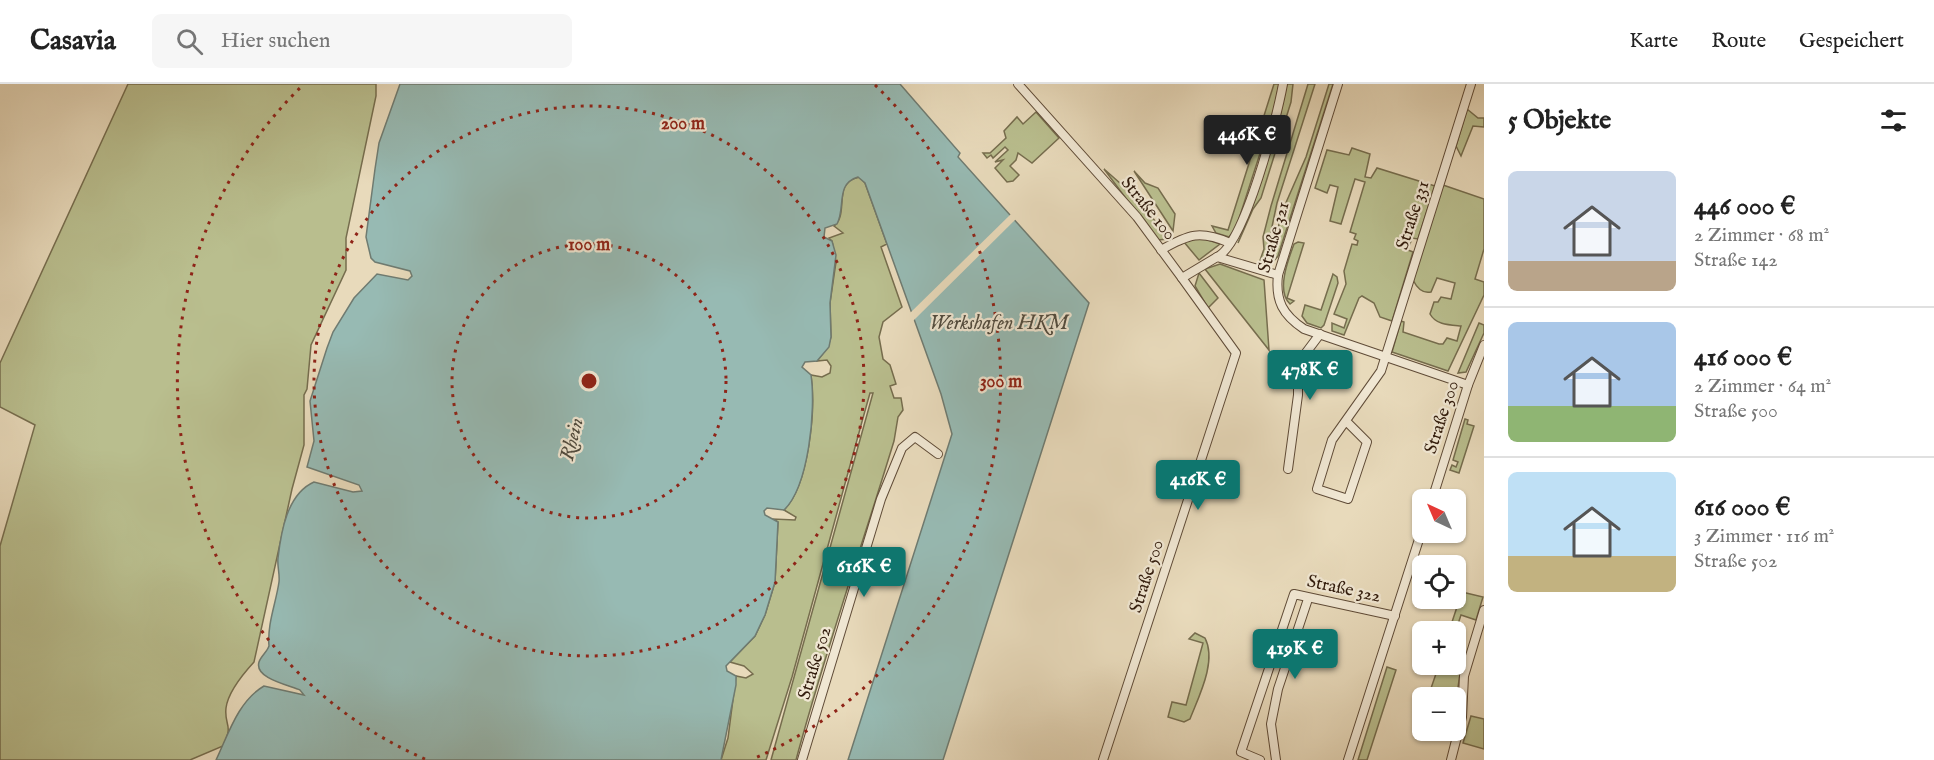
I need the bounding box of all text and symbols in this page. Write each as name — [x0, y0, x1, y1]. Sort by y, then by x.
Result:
search box — [152, 14, 572, 68]
text: Casavia — [30, 24, 116, 59]
icon: search — [173, 25, 206, 58]
text: Hier suchen — [221, 27, 330, 55]
text: Karte — [1629, 28, 1678, 55]
text: Route — [1711, 28, 1766, 55]
text: Gespeichert — [1799, 28, 1904, 55]
text: 5 Objekte — [1508, 104, 1611, 137]
icon: filters — [1877, 104, 1910, 137]
text: 200 m — [661, 113, 705, 136]
pin: 446K € — [1198, 115, 1296, 166]
text: 446K € — [1218, 122, 1276, 147]
street label: Straße 100 — [1115, 172, 1181, 246]
street label: Straße 331 — [1391, 178, 1435, 253]
text: 446 000 € — [1694, 190, 1795, 223]
icon: home — [1556, 195, 1628, 267]
street label: Straße 321 — [1253, 199, 1296, 276]
text: 2 Zimmer · 68 m² — [1694, 223, 1829, 248]
text: 100 m — [568, 234, 610, 257]
text: Straße 142 — [1694, 248, 1778, 273]
water label: Werkshafen HKM — [930, 311, 1070, 336]
text: 416 000 € — [1694, 341, 1792, 374]
icon: home — [1556, 346, 1628, 418]
pin: 478K € — [1261, 350, 1359, 401]
text: 478K € — [1282, 357, 1338, 382]
centre of rings — [579, 371, 599, 391]
text: 300 m — [980, 371, 1022, 394]
text: 2 Zimmer · 64 m² — [1694, 374, 1831, 399]
street label: Straße 300 — [1420, 378, 1465, 457]
text: Straße 500 — [1694, 399, 1778, 424]
water label: Rhein — [555, 415, 590, 463]
pin: 416K € — [1149, 460, 1247, 511]
text: 416K € — [1170, 467, 1226, 492]
north arrow — [1412, 489, 1466, 543]
map controls — [1412, 489, 1466, 741]
text: 616 000 € — [1694, 491, 1790, 524]
icon: home — [1556, 496, 1628, 568]
text: 3 Zimmer · 116 m² — [1694, 524, 1834, 549]
street label: Straße 500 — [1125, 537, 1170, 616]
pin: 616K € — [815, 547, 913, 598]
text: Straße 502 — [1694, 549, 1777, 574]
text: 616K € — [837, 554, 891, 579]
button: locate — [1412, 555, 1466, 609]
street label: Straße 322 — [1305, 570, 1383, 609]
button: + — [1412, 621, 1466, 675]
street label: Straße 502 — [793, 624, 837, 703]
pin: 419K € — [1246, 629, 1344, 680]
text: 419K € — [1267, 636, 1323, 661]
button: − — [1412, 687, 1466, 741]

